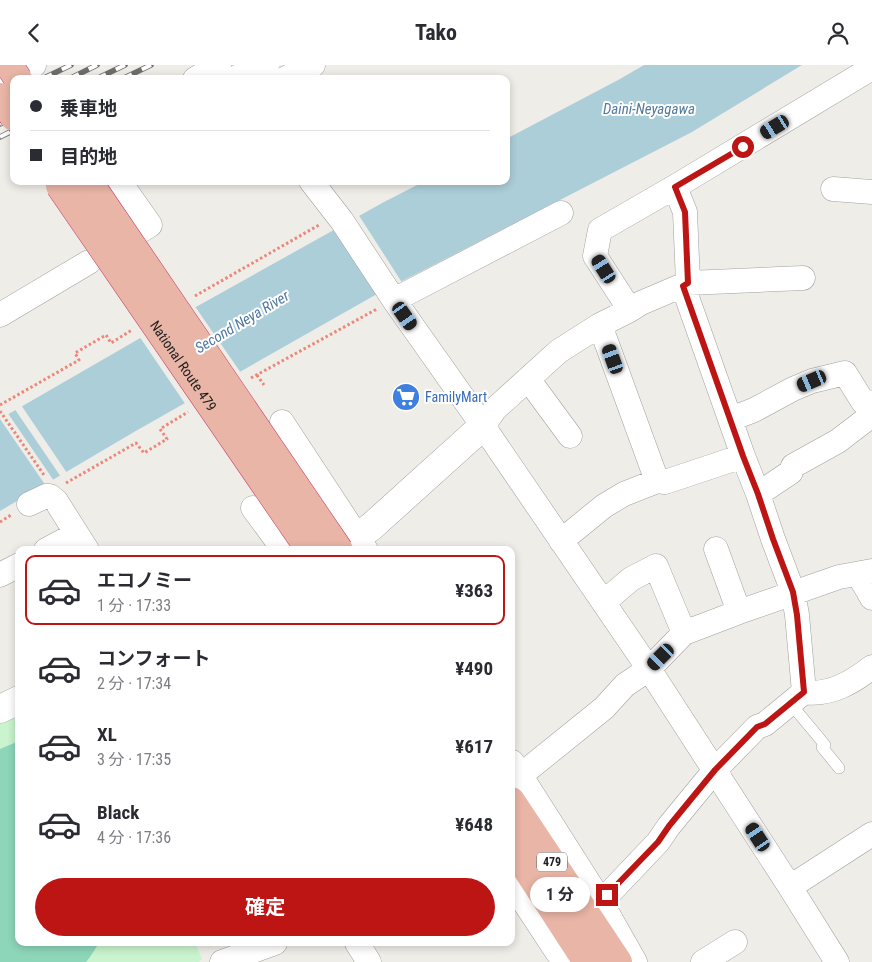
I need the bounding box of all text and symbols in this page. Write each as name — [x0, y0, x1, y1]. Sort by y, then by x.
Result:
icon: back — [20, 19, 48, 47]
icon: person — [824, 19, 852, 47]
text: Tako — [415, 20, 457, 45]
text: 乗車地 — [60, 97, 117, 120]
water label: Daini-Neyagawa — [603, 100, 695, 118]
car — [758, 113, 791, 141]
route start — [732, 136, 754, 158]
text: 目的地 — [60, 145, 117, 168]
car — [589, 252, 618, 286]
water label: Second Neya River — [192, 287, 293, 357]
car — [390, 299, 419, 333]
street label: National Route 479 — [147, 318, 220, 414]
car — [600, 342, 625, 376]
car — [795, 368, 828, 394]
supermarket icon: FamilyMart — [391, 382, 421, 412]
place label: FamilyMart — [425, 389, 487, 405]
icon: car — [37, 568, 82, 613]
text: エコノミー — [97, 569, 192, 592]
text: ¥363 — [455, 579, 493, 602]
text: 1 分 · 17:33 — [97, 596, 171, 615]
car — [645, 641, 676, 673]
icon: car — [37, 646, 82, 691]
text: コンフォート — [97, 647, 210, 670]
text: ¥490 — [455, 657, 493, 680]
text: 2 分 · 17:34 — [97, 674, 171, 693]
text: XL — [97, 723, 117, 746]
icon: car — [37, 724, 82, 769]
text: ¥617 — [455, 735, 493, 758]
text: 3 分 · 17:35 — [97, 750, 171, 769]
text: Black — [97, 801, 139, 824]
icon: car — [37, 802, 82, 847]
text: ¥648 — [455, 813, 493, 836]
car — [743, 820, 772, 854]
text: 4 分 · 17:36 — [97, 828, 171, 847]
road number: 479 — [537, 853, 567, 871]
callout: 1 分 — [530, 877, 590, 913]
button: 確定 — [35, 878, 495, 936]
route end — [596, 884, 618, 906]
text: 1 分 — [546, 885, 574, 904]

